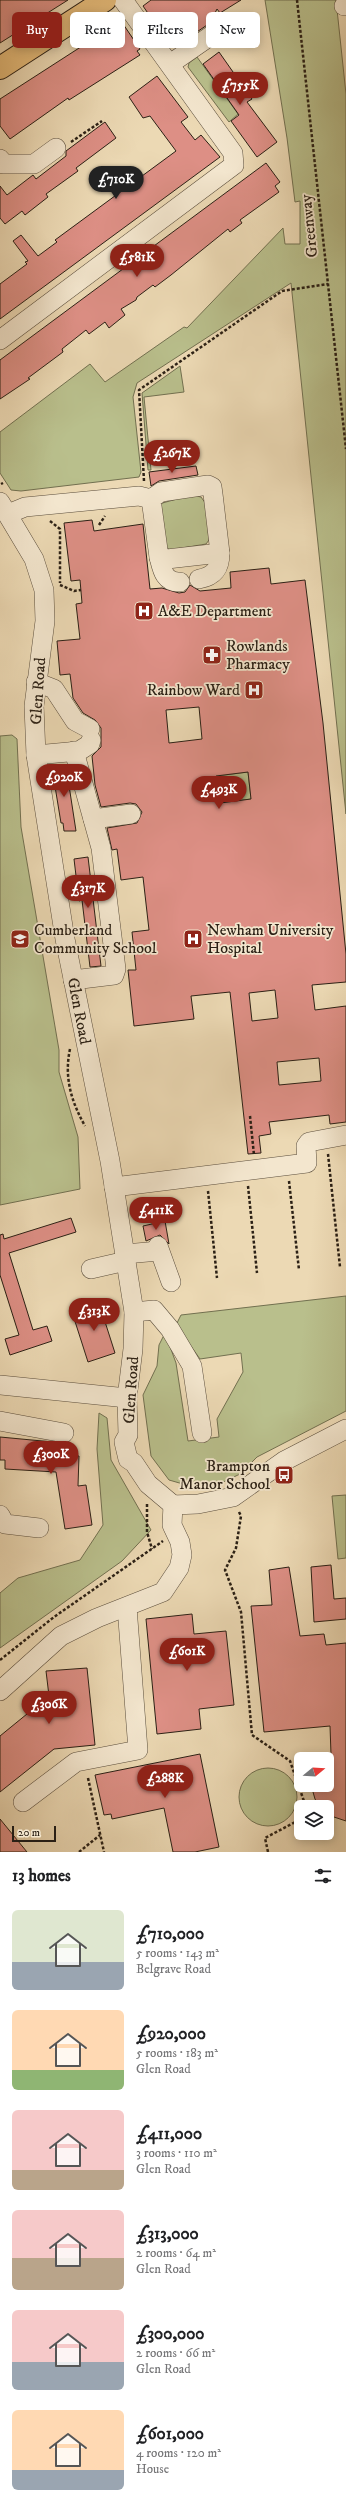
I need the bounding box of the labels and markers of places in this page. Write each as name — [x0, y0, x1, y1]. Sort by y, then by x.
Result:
pin: £755K — [212, 72, 268, 106]
pin: £710K — [88, 166, 144, 200]
pin: £581K — [109, 244, 165, 278]
pin: £267K — [144, 440, 200, 474]
hospital icon: A&E Department — [133, 600, 155, 622]
place label: A&E Department — [158, 601, 272, 621]
place label: Rowlands Pharmacy — [226, 636, 290, 674]
pharmacy icon: Rowlands Pharmacy — [201, 644, 223, 666]
hospital icon: Rainbow Ward — [243, 679, 265, 701]
place label: Rainbow Ward — [147, 680, 240, 700]
pin: £920K — [36, 764, 92, 798]
pin: £493K — [191, 776, 247, 810]
pin: £317K — [60, 875, 116, 909]
place label: Cumberland Community School — [34, 920, 157, 958]
place label: Newham University Hospital — [207, 920, 334, 958]
school or university icon: Cumberland Community School — [9, 928, 31, 950]
hospital icon: Newham University Hospital — [182, 928, 204, 950]
pin: £411K — [128, 1197, 184, 1231]
pin: £313K — [66, 1298, 122, 1332]
pin: £300K — [23, 1441, 79, 1475]
place label: Brampton Manor School — [179, 1456, 271, 1494]
bus stop icon: Brampton Manor School — [273, 1464, 295, 1486]
pin: £601K — [159, 1638, 215, 1672]
pin: £306K — [21, 1691, 77, 1725]
pin: £288K — [137, 1765, 193, 1799]

